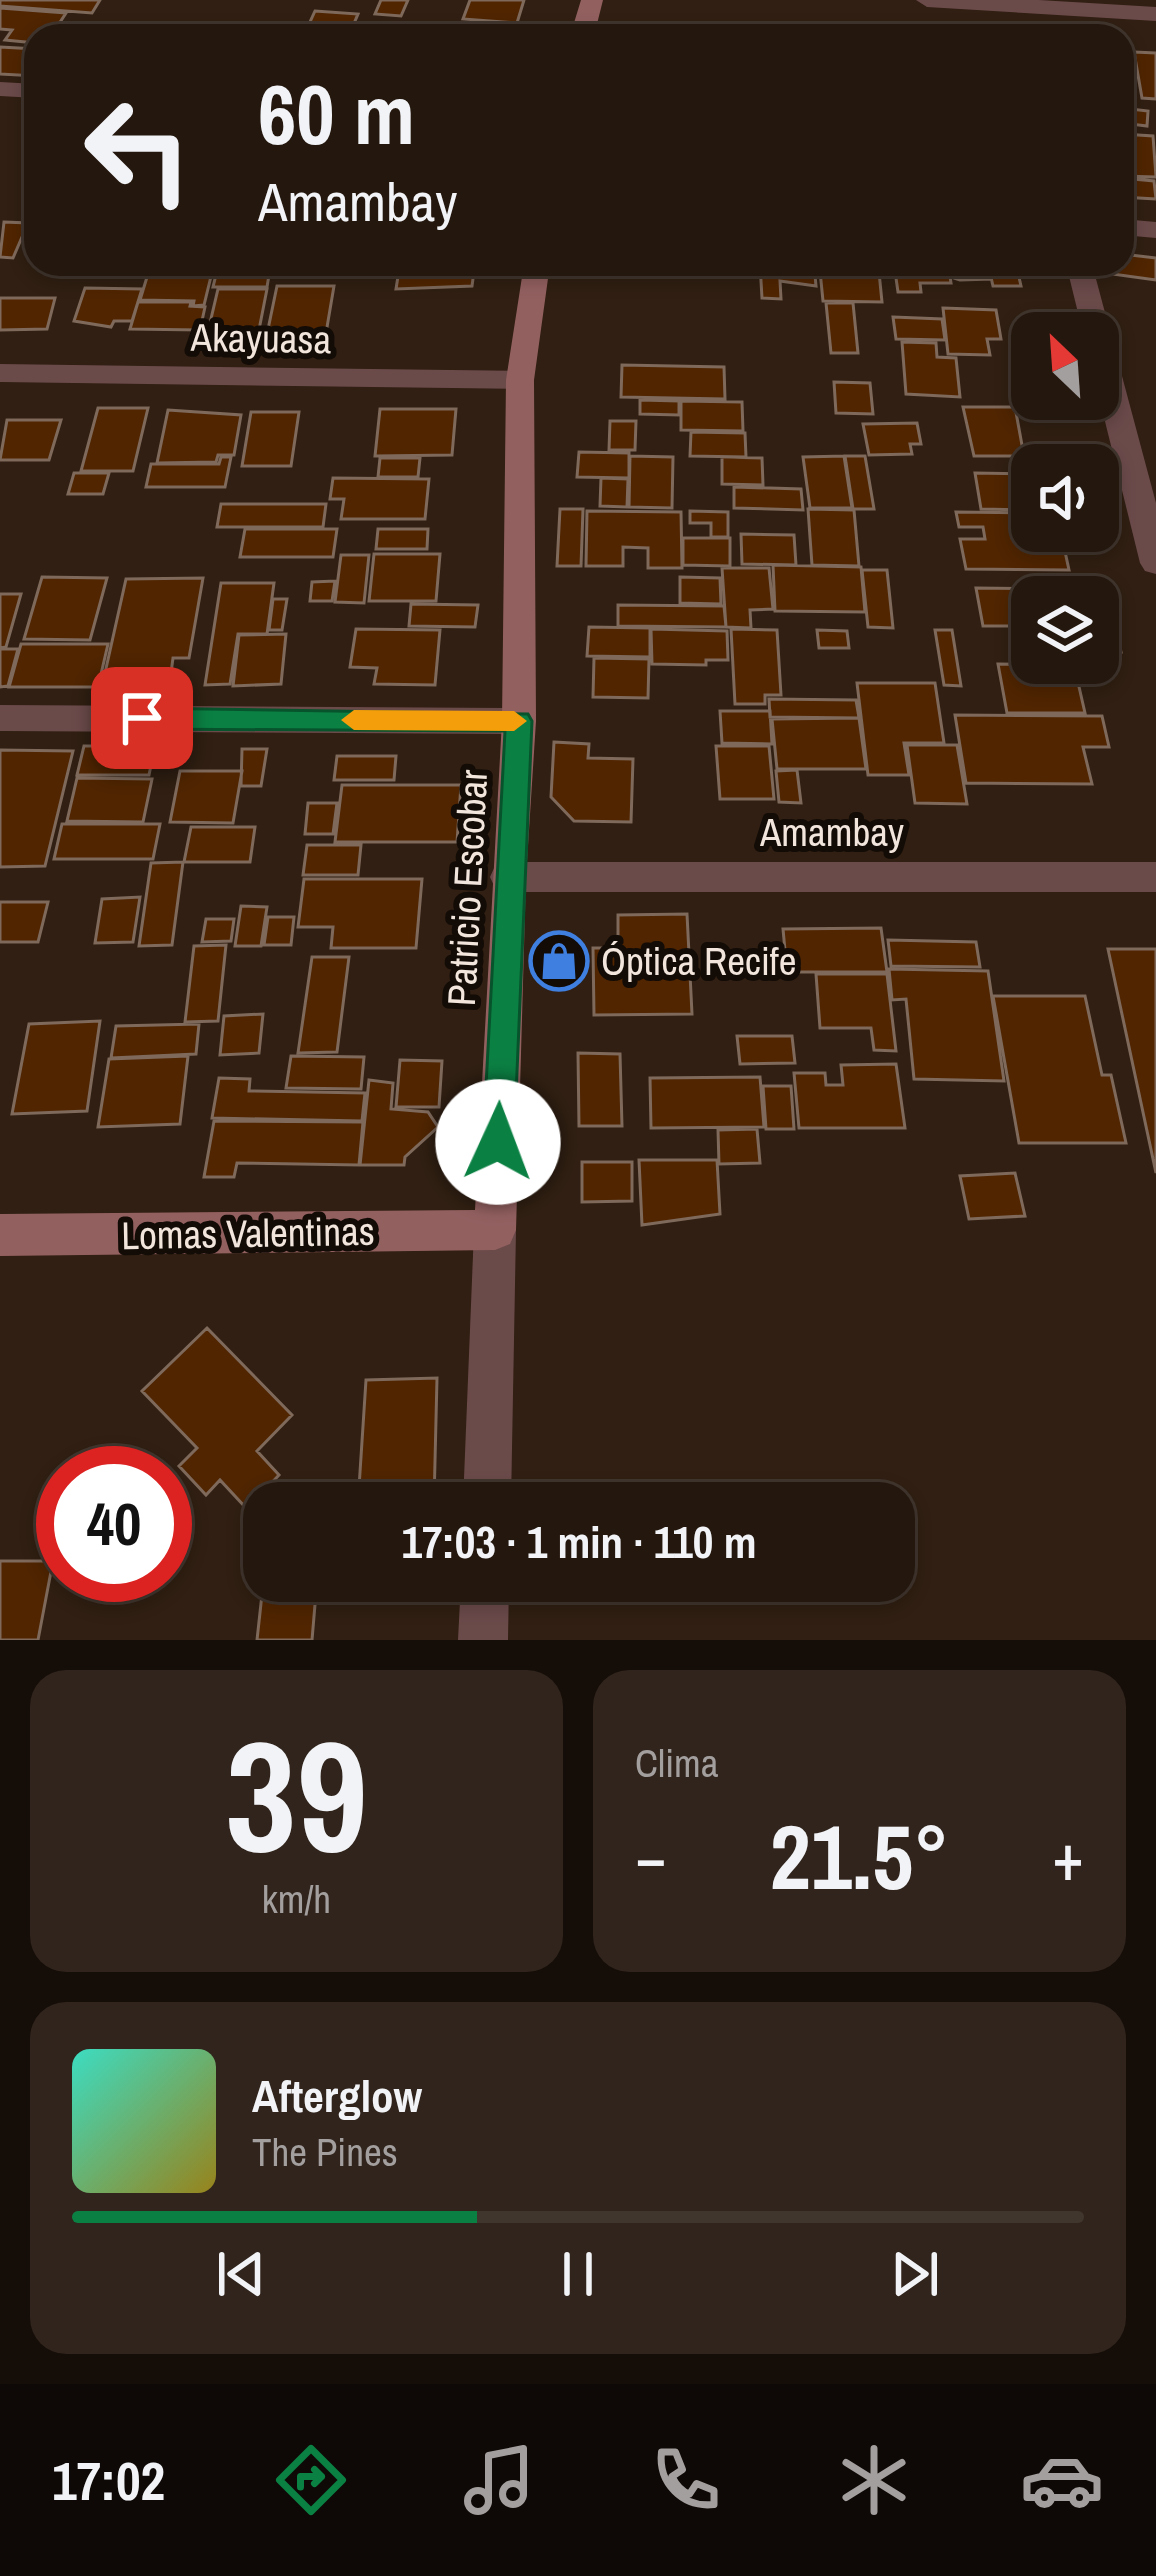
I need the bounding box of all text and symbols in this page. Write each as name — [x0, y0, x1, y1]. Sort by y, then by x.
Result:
text: 60 m — [258, 57, 415, 170]
icon: left — [60, 72, 216, 228]
text: Amambay — [258, 165, 457, 238]
street label: Akayuasa — [189, 311, 332, 365]
north arrow — [1011, 312, 1119, 420]
map controls — [1011, 312, 1119, 684]
button: sound — [1011, 444, 1119, 552]
button: layers — [1011, 576, 1119, 684]
pin — [91, 667, 193, 769]
icon: arrive — [109, 685, 175, 751]
street label: Patricio Escobar — [435, 768, 499, 1007]
street label: Amambay — [759, 806, 904, 858]
shop icon: Óptica Recife — [528, 930, 590, 992]
place label: Óptica Recife — [601, 935, 797, 987]
position arrow — [435, 1079, 561, 1205]
street label: Lomas Valentinas — [121, 1205, 375, 1261]
speed limit sign: 40 — [36, 1446, 192, 1602]
text: 17:03 · 1 min · 110 m — [402, 1511, 756, 1572]
text: 39 — [225, 1690, 368, 1900]
text: Clima — [635, 1737, 719, 1789]
text: 21.5° — [770, 1796, 949, 1917]
text: − — [635, 1812, 667, 1901]
text: + — [1052, 1812, 1084, 1901]
text: km/h — [262, 1873, 331, 1925]
text: Afterglow — [252, 2065, 422, 2126]
text: The Pines — [252, 2126, 398, 2178]
icon: previous — [208, 2241, 274, 2307]
icon: pause — [545, 2241, 611, 2307]
icon: next — [882, 2241, 948, 2307]
icon: directions — [269, 2438, 353, 2522]
icon: music — [457, 2438, 541, 2522]
icon: phone — [644, 2438, 728, 2522]
icon: climate — [832, 2438, 916, 2522]
icon: car — [1020, 2438, 1104, 2522]
text: 17:02 — [52, 2444, 165, 2517]

